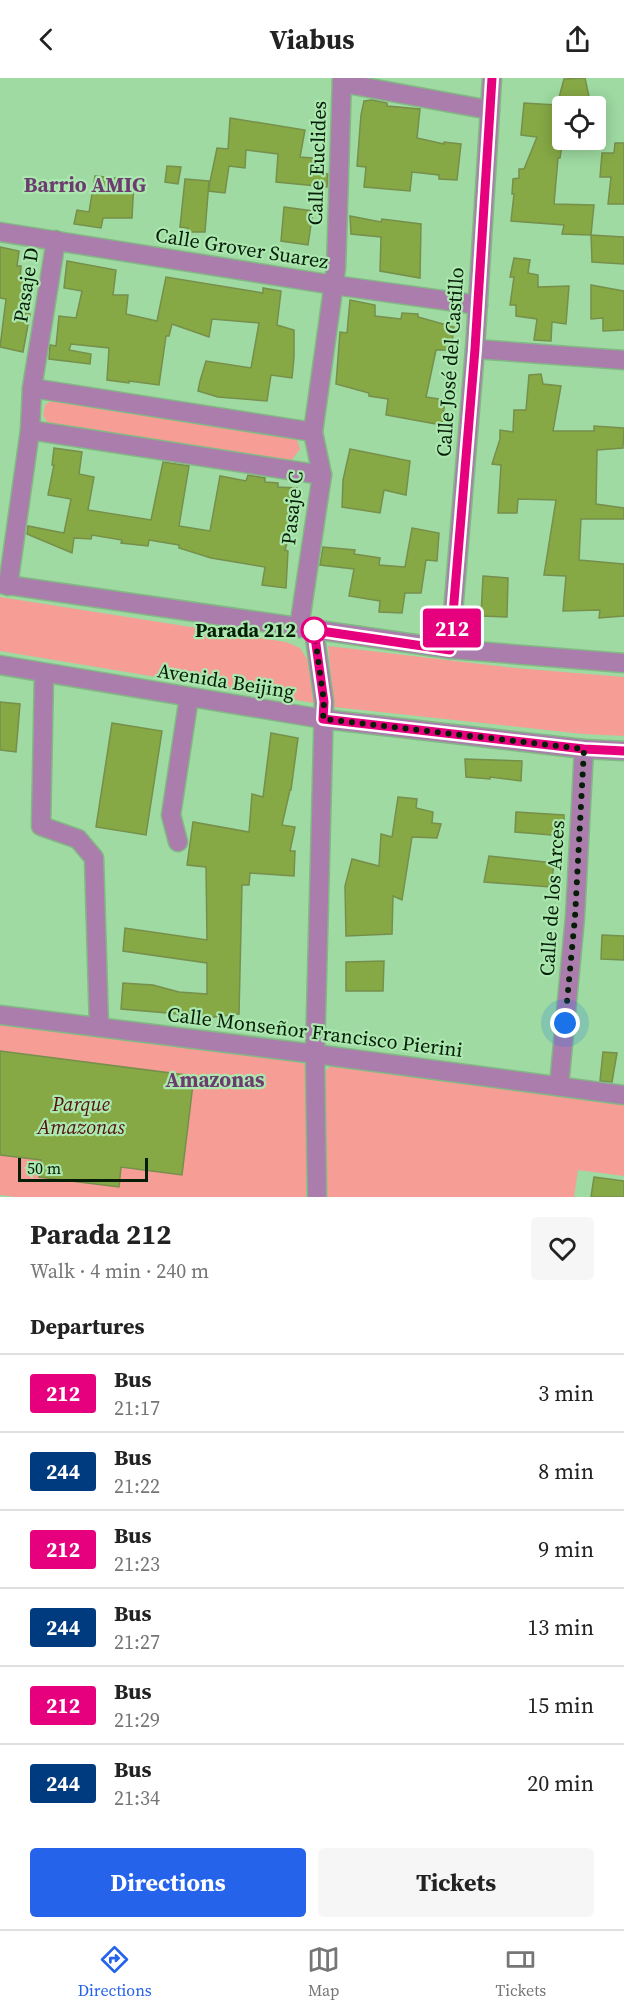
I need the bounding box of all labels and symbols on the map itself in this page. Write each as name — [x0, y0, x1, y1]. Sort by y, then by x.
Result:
street label: Calle Euclides — [301, 100, 333, 226]
district label: Barrio AMIG — [24, 170, 146, 199]
street label: Calle Grover Suarez — [153, 220, 331, 276]
street label: Pasaje D — [6, 246, 46, 324]
street label: Calle José del Castillo — [429, 266, 471, 458]
street label: Pasaje C — [274, 470, 310, 546]
line badge: 212 — [418, 608, 486, 648]
place label: Parada 212 — [195, 616, 296, 644]
marker: Parada 212 — [301, 617, 327, 643]
street label: Avenida Beijing — [155, 656, 297, 706]
street label: Calle de los Arces — [533, 819, 571, 977]
street label: Calle Monseñor Francisco Pierini — [166, 1000, 464, 1064]
your location — [550, 1008, 580, 1038]
district label: Amazonas — [165, 1065, 265, 1094]
park label: Parque Amazonas — [36, 1090, 126, 1141]
scale bar — [18, 1155, 148, 1182]

